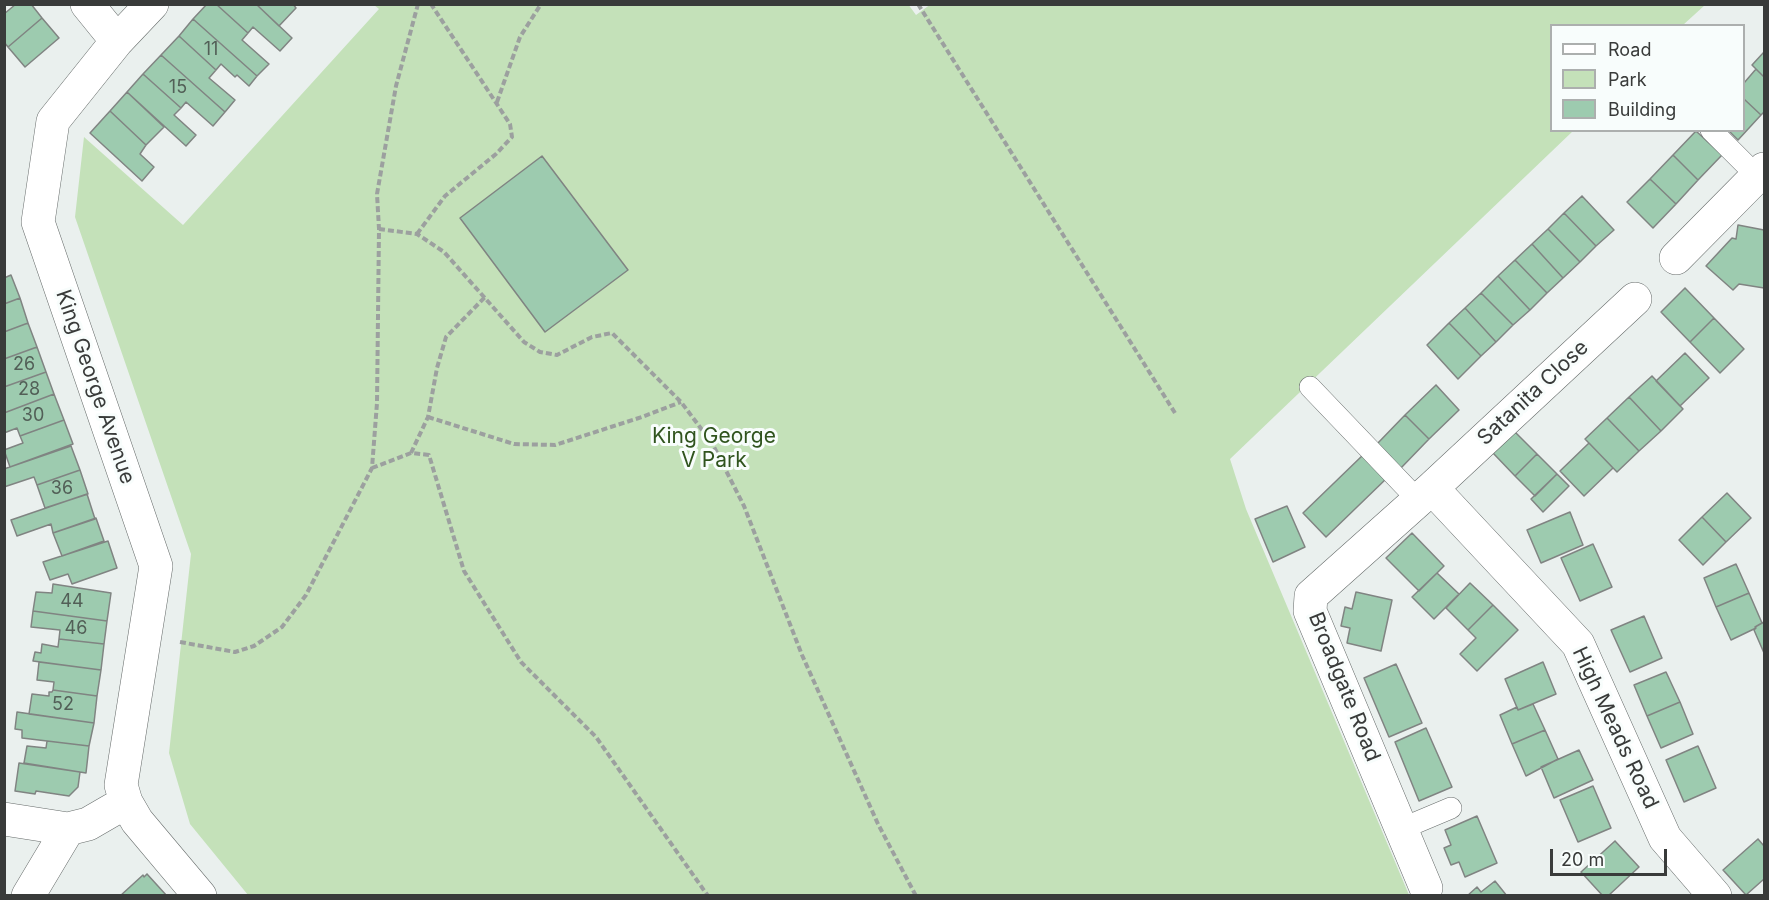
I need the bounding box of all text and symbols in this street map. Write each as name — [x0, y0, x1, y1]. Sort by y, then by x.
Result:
legend — [1550, 24, 1745, 132]
house number: 11 — [204, 39, 218, 61]
text: Road — [1608, 39, 1651, 60]
text: Park — [1608, 69, 1647, 90]
house number: 15 — [169, 77, 187, 99]
text: Building — [1608, 99, 1676, 120]
street label: King George Avenue — [50, 287, 140, 487]
street label: Satanita Close — [1472, 335, 1594, 451]
house number: 26 — [13, 354, 35, 376]
house number: 28 — [18, 379, 40, 401]
house number: 30 — [22, 405, 44, 427]
park label: King George V Park — [652, 424, 776, 474]
house number: 36 — [51, 478, 73, 500]
house number: 44 — [60, 591, 84, 613]
street label: Broadgate Road — [1303, 609, 1385, 765]
house number: 46 — [65, 618, 87, 640]
street label: High Meads Road — [1566, 643, 1664, 813]
house number: 52 — [52, 694, 74, 716]
scale bar — [1553, 837, 1670, 875]
text: 20 m — [1561, 849, 1604, 870]

